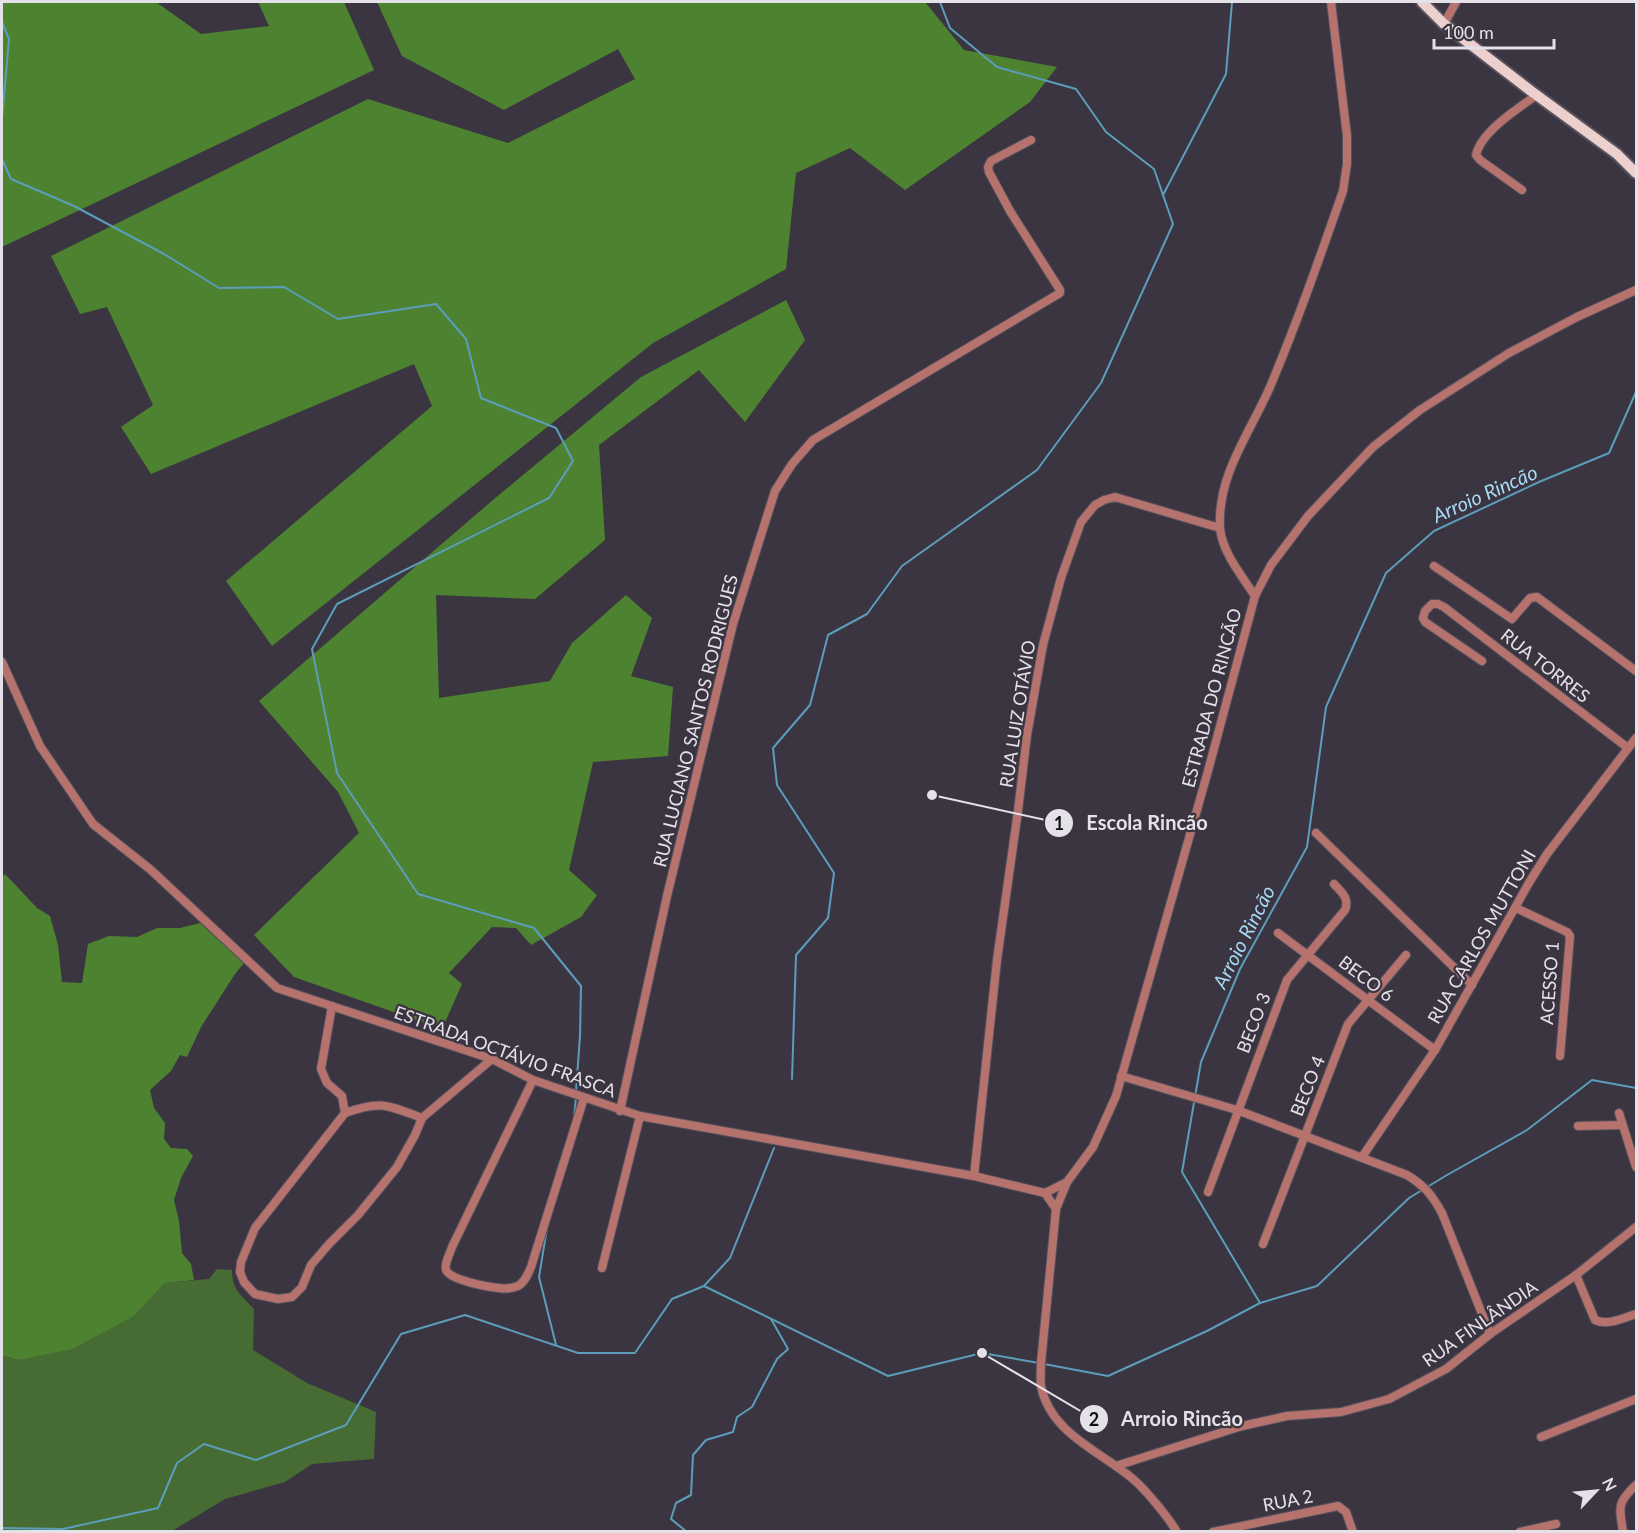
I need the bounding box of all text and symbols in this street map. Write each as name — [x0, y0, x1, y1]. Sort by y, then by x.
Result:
scale bar — [1434, 12, 1554, 50]
text: 100 m — [1443, 21, 1494, 43]
water label: Arroio Rincão — [1428, 459, 1541, 527]
street label: RUA LUCIANO SANTOS RODRIGUES — [648, 572, 742, 869]
street label: ESTRADA DO RINCÃO — [1176, 606, 1246, 790]
street label: RUA TORRES — [1497, 624, 1595, 707]
street label: RUA LUIZ OTÁVIO — [995, 639, 1040, 789]
callout: Escola Rincão — [1044, 804, 1220, 842]
text: Escola Rincão — [1086, 810, 1208, 834]
text: 1 — [1054, 812, 1064, 834]
street label: RUA CARLOS MUTTONI — [1422, 846, 1540, 1027]
water label: Arroio Rincão — [1206, 881, 1279, 993]
street label: ACESSO 1 — [1535, 941, 1563, 1025]
street label: BECO 6 — [1335, 950, 1398, 1006]
street label: BECO 3 — [1232, 989, 1275, 1056]
street label: ESTRADA OCTÁVIO FRASCA — [391, 1001, 620, 1102]
street label: BECO 4 — [1285, 1052, 1329, 1119]
street label: RUA FINLÂNDIA — [1418, 1275, 1542, 1371]
callout: Arroio Rincão — [1079, 1400, 1255, 1438]
text: Arroio Rincão — [1120, 1406, 1243, 1430]
text: 2 — [1089, 1408, 1099, 1430]
north arrow — [1566, 1461, 1626, 1521]
text: N — [1599, 1475, 1621, 1494]
street label: RUA 2 — [1261, 1484, 1315, 1516]

